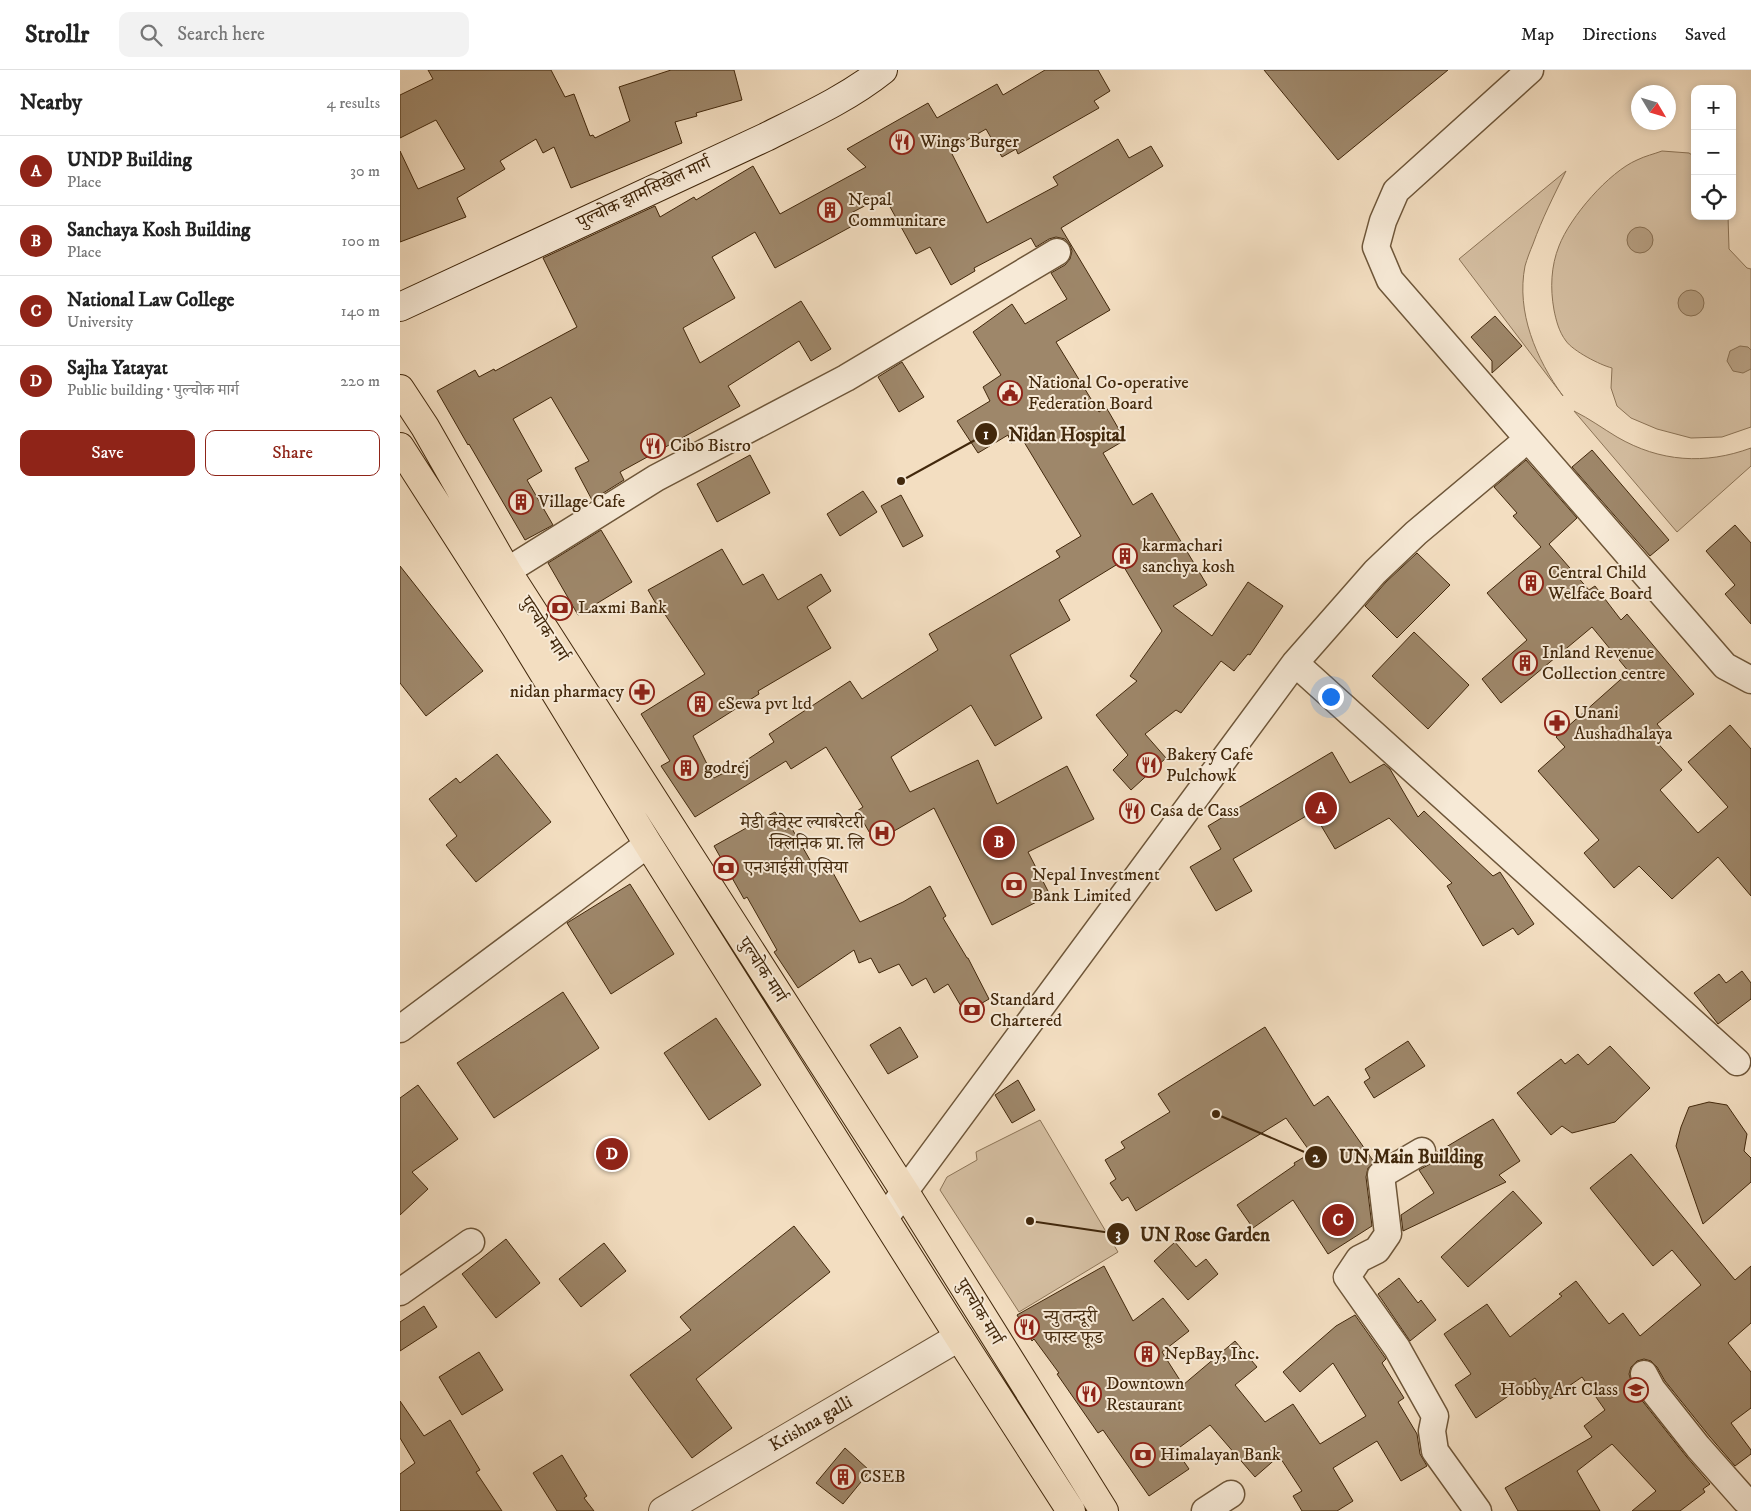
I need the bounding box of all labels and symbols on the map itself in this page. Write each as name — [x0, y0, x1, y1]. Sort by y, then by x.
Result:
north arrow — [1631, 85, 1676, 130]
restaurant icon: Wings Burger — [889, 129, 915, 155]
place label: Wings Burger — [919, 131, 1019, 153]
street label: पुल्चोक झामसिखेल मार्ग — [573, 152, 716, 234]
place label: Nepal Communitare — [848, 189, 946, 232]
building icon: Nepal Communitare — [817, 197, 843, 223]
place label: National Co-operative Federation Board — [1028, 372, 1189, 415]
public building icon: National Co-operative Federation Board — [997, 380, 1023, 406]
callout: Nidan Hospital — [973, 417, 1135, 451]
text: Nidan Hospital — [1008, 424, 1126, 447]
text: 1 — [983, 425, 989, 444]
restaurant icon: Cibo Bistro — [640, 433, 666, 459]
place label: Cibo Bistro — [670, 435, 751, 457]
building icon: Village Cafe — [508, 489, 534, 515]
place label: Village Cafe — [537, 491, 625, 513]
place label: karmachari sanchya kosh — [1142, 535, 1236, 578]
building icon: karmachari sanchya kosh — [1112, 543, 1138, 569]
place label: Central Child Welface Board — [1547, 562, 1652, 605]
building icon: Central Child Welface Board — [1518, 570, 1544, 596]
street label: पुल्चोक मार्ग — [514, 591, 574, 667]
bank icon: Laxmi Bank — [547, 595, 573, 621]
place label: Laxmi Bank — [578, 597, 667, 619]
place label: Inland Revenue Collection centre — [1542, 642, 1665, 685]
building icon: Inland Revenue Collection centre — [1512, 650, 1538, 676]
pharmacy icon: nidan pharmacy — [629, 679, 655, 705]
place label: nidan pharmacy — [510, 681, 624, 703]
your location — [1318, 684, 1344, 710]
building icon: eSewa pvt ltd — [687, 691, 713, 717]
place label: eSewa pvt ltd — [718, 693, 812, 715]
place label: Unani Aushadhalaya — [1574, 702, 1673, 745]
pharmacy icon: Unani Aushadhalaya — [1544, 710, 1570, 736]
place label: Bakery Cafe Pulchowk — [1166, 744, 1253, 787]
restaurant icon: Bakery Cafe Pulchowk — [1136, 752, 1162, 778]
building icon: godrej — [673, 755, 699, 781]
place label: godrej — [704, 757, 749, 779]
pin: A — [1305, 789, 1337, 827]
restaurant icon: Casa de Cass — [1119, 798, 1145, 824]
place label: Casa de Cass — [1150, 800, 1239, 822]
place label: मेडी क्वेस्ट ल्याबरेटरी क्लिनिक प्रा. लि — [739, 811, 866, 855]
hospital icon: मेडी क्वेस्ट ल्याबरेटरी क्लिनिक प्रा. लि — [869, 820, 895, 846]
pin: B — [983, 823, 1015, 861]
bank icon: एनआईसी एसिया — [713, 855, 739, 881]
place label: एनआईसी एसिया — [743, 857, 849, 879]
place label: Nepal Investment Bank Limited — [1032, 864, 1160, 907]
bank icon: Nepal Investment Bank Limited — [1001, 872, 1027, 898]
street label: पुल्चोक मार्ग — [732, 932, 792, 1008]
place label: Standard Chartered — [990, 989, 1062, 1032]
bank icon: Standard Chartered — [959, 997, 985, 1023]
pin: D — [596, 1135, 628, 1173]
callout: UN Main Building — [1304, 1140, 1493, 1174]
text: UN Main Building — [1339, 1146, 1484, 1169]
text: 2 — [1312, 1148, 1320, 1167]
pin: C — [1322, 1201, 1354, 1239]
callout: UN Rose Garden — [1105, 1217, 1280, 1251]
text: UN Rose Garden — [1140, 1224, 1271, 1247]
text: 3 — [1115, 1225, 1121, 1244]
street label: पुल्चोक मार्ग — [950, 1274, 1008, 1350]
place label: न्यु तन्दूरी फास्ट फूड — [1043, 1305, 1105, 1349]
restaurant icon: न्यु तन्दूरी फास्ट फूड — [1014, 1314, 1040, 1340]
building icon: NepBay, Inc. — [1134, 1341, 1160, 1367]
place label: NepBay, Inc. — [1164, 1343, 1259, 1365]
place label: Downtown Restaurant — [1106, 1373, 1185, 1416]
school or university icon: Hobby Art Class — [1623, 1377, 1649, 1403]
place label: Hobby Art Class — [1500, 1379, 1618, 1401]
restaurant icon: Downtown Restaurant — [1076, 1381, 1102, 1407]
street label: Krishna galli — [766, 1391, 856, 1457]
bank icon: Himalayan Bank — [1130, 1442, 1156, 1468]
place label: Himalayan Bank — [1160, 1444, 1281, 1466]
building icon: CSEB — [830, 1464, 856, 1490]
place label: CSEB — [860, 1466, 906, 1488]

